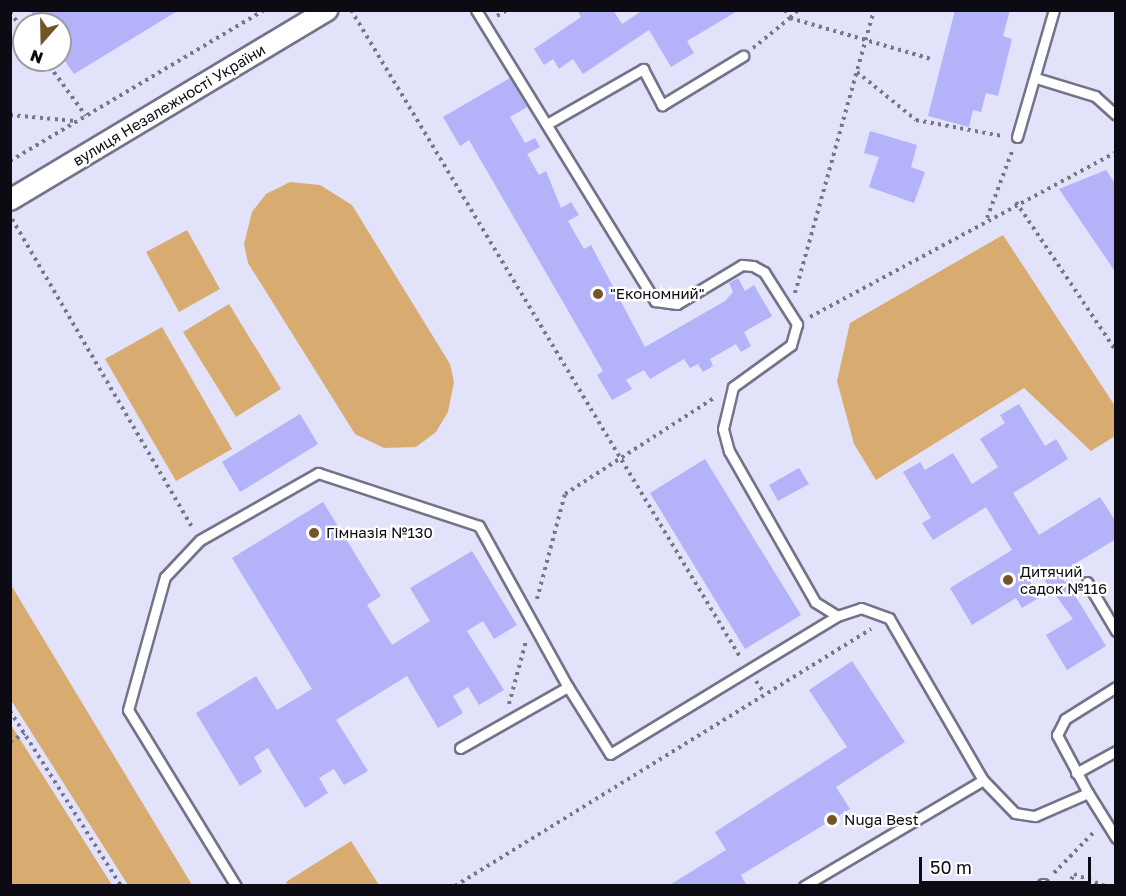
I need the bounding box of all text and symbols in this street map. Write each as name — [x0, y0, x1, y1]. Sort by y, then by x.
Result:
north arrow — [12, 12, 72, 72]
street label: вулиця Незалежності України — [70, 40, 268, 170]
text: N — [27, 46, 46, 69]
place label: "Економний" — [610, 285, 705, 303]
marker: "Економний" — [591, 287, 605, 301]
place label: Гімназія №130 — [326, 524, 433, 542]
marker: Гімназія №130 — [307, 526, 321, 540]
place label: Дитячий садок №116 — [1020, 562, 1107, 597]
marker: Дитячий садок №116 — [1001, 573, 1015, 587]
place label: Nuga Best — [844, 811, 919, 829]
marker: Nuga Best — [825, 813, 839, 827]
scale bar — [922, 845, 1094, 883]
text: 50 m — [930, 856, 972, 878]

